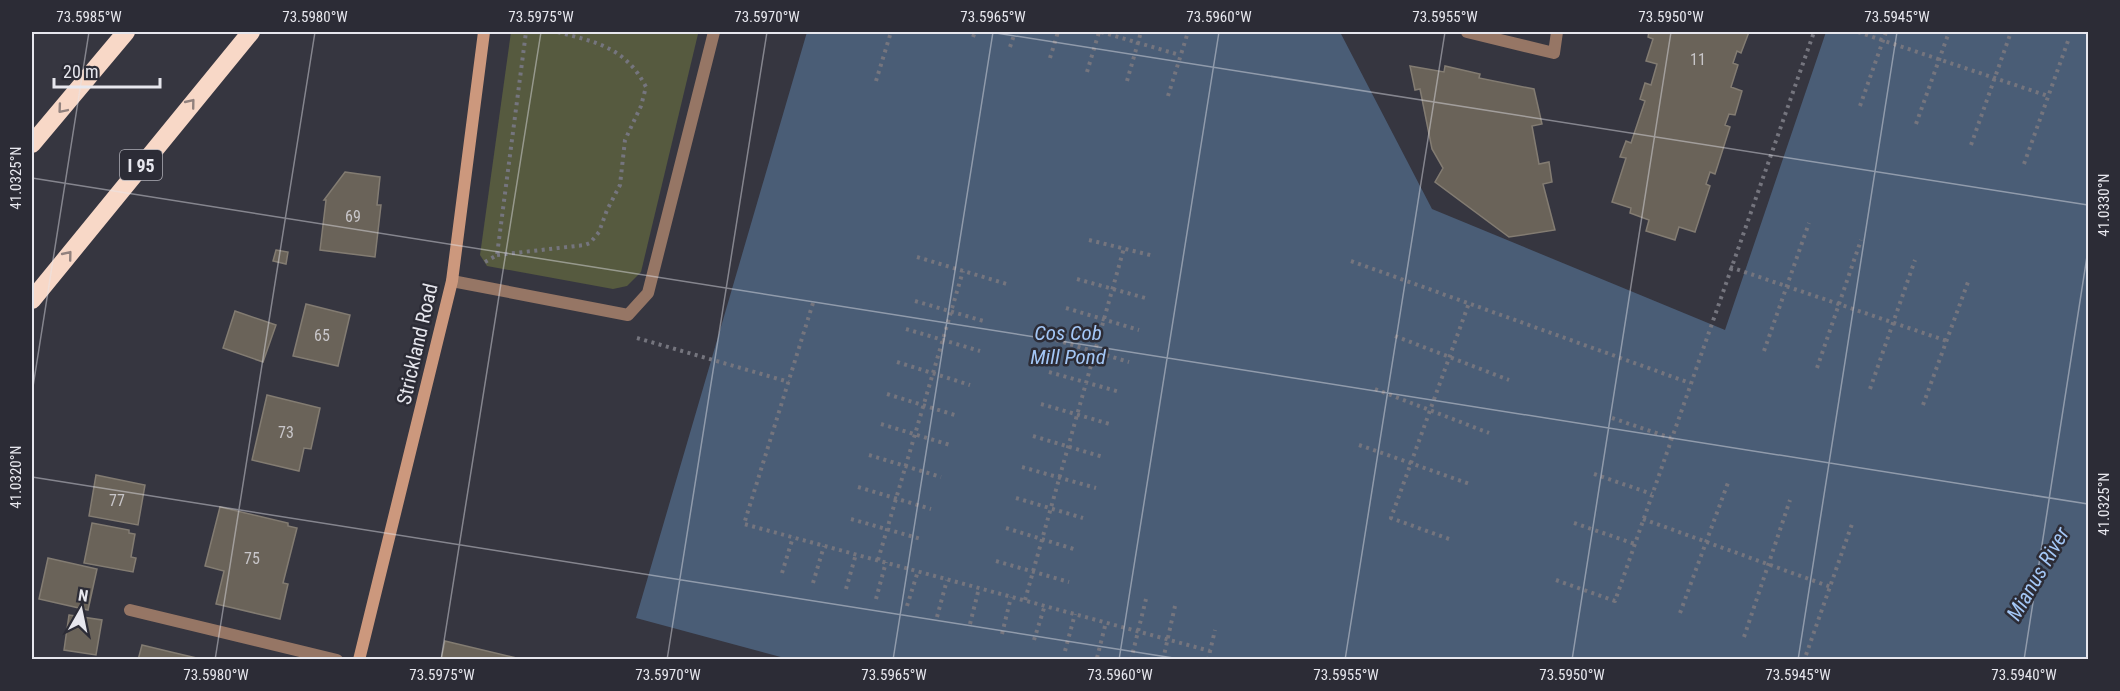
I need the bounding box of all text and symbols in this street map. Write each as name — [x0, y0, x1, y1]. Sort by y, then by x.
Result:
text: 73.5985°W — [56, 8, 122, 26]
text: 73.5980°W — [282, 8, 348, 26]
text: 73.5975°W — [508, 8, 574, 26]
text: 73.5970°W — [734, 8, 800, 26]
text: 73.5965°W — [960, 8, 1026, 26]
text: 73.5960°W — [1186, 8, 1252, 26]
text: 73.5955°W — [1412, 8, 1478, 26]
text: 73.5950°W — [1638, 8, 1704, 26]
text: 73.5945°W — [1864, 8, 1930, 26]
house number: 11 — [1690, 50, 1706, 69]
scale bar — [54, 51, 160, 89]
text: 20 m — [63, 61, 98, 82]
one-way arrow — [184, 99, 195, 110]
one-way arrow — [58, 102, 69, 113]
text: 41.0325°N — [7, 146, 25, 210]
road number: I 95 — [120, 150, 162, 180]
text: 41.0330°N — [2095, 173, 2113, 237]
house number: 69 — [345, 207, 361, 226]
one-way arrow — [61, 251, 72, 262]
street label: Strickland Road — [391, 281, 443, 407]
water label: Cos Cob Mill Pond — [1030, 321, 1107, 369]
house number: 65 — [314, 326, 330, 345]
house number: 73 — [278, 423, 294, 442]
text: 41.0320°N — [7, 445, 25, 509]
text: 41.0325°N — [2095, 472, 2113, 536]
house number: 77 — [109, 491, 125, 510]
water label: Mianus River — [2002, 523, 2075, 625]
house number: 75 — [244, 549, 260, 568]
north arrow — [51, 580, 111, 640]
text: N — [77, 586, 90, 606]
text: 73.5980°W — [183, 666, 249, 684]
text: 73.5975°W — [409, 666, 475, 684]
text: 73.5970°W — [635, 666, 701, 684]
text: 73.5965°W — [861, 666, 927, 684]
text: 73.5960°W — [1087, 666, 1153, 684]
text: 73.5955°W — [1313, 666, 1379, 684]
text: 73.5950°W — [1539, 666, 1605, 684]
text: 73.5945°W — [1765, 666, 1831, 684]
text: 73.5940°W — [1991, 666, 2057, 684]

